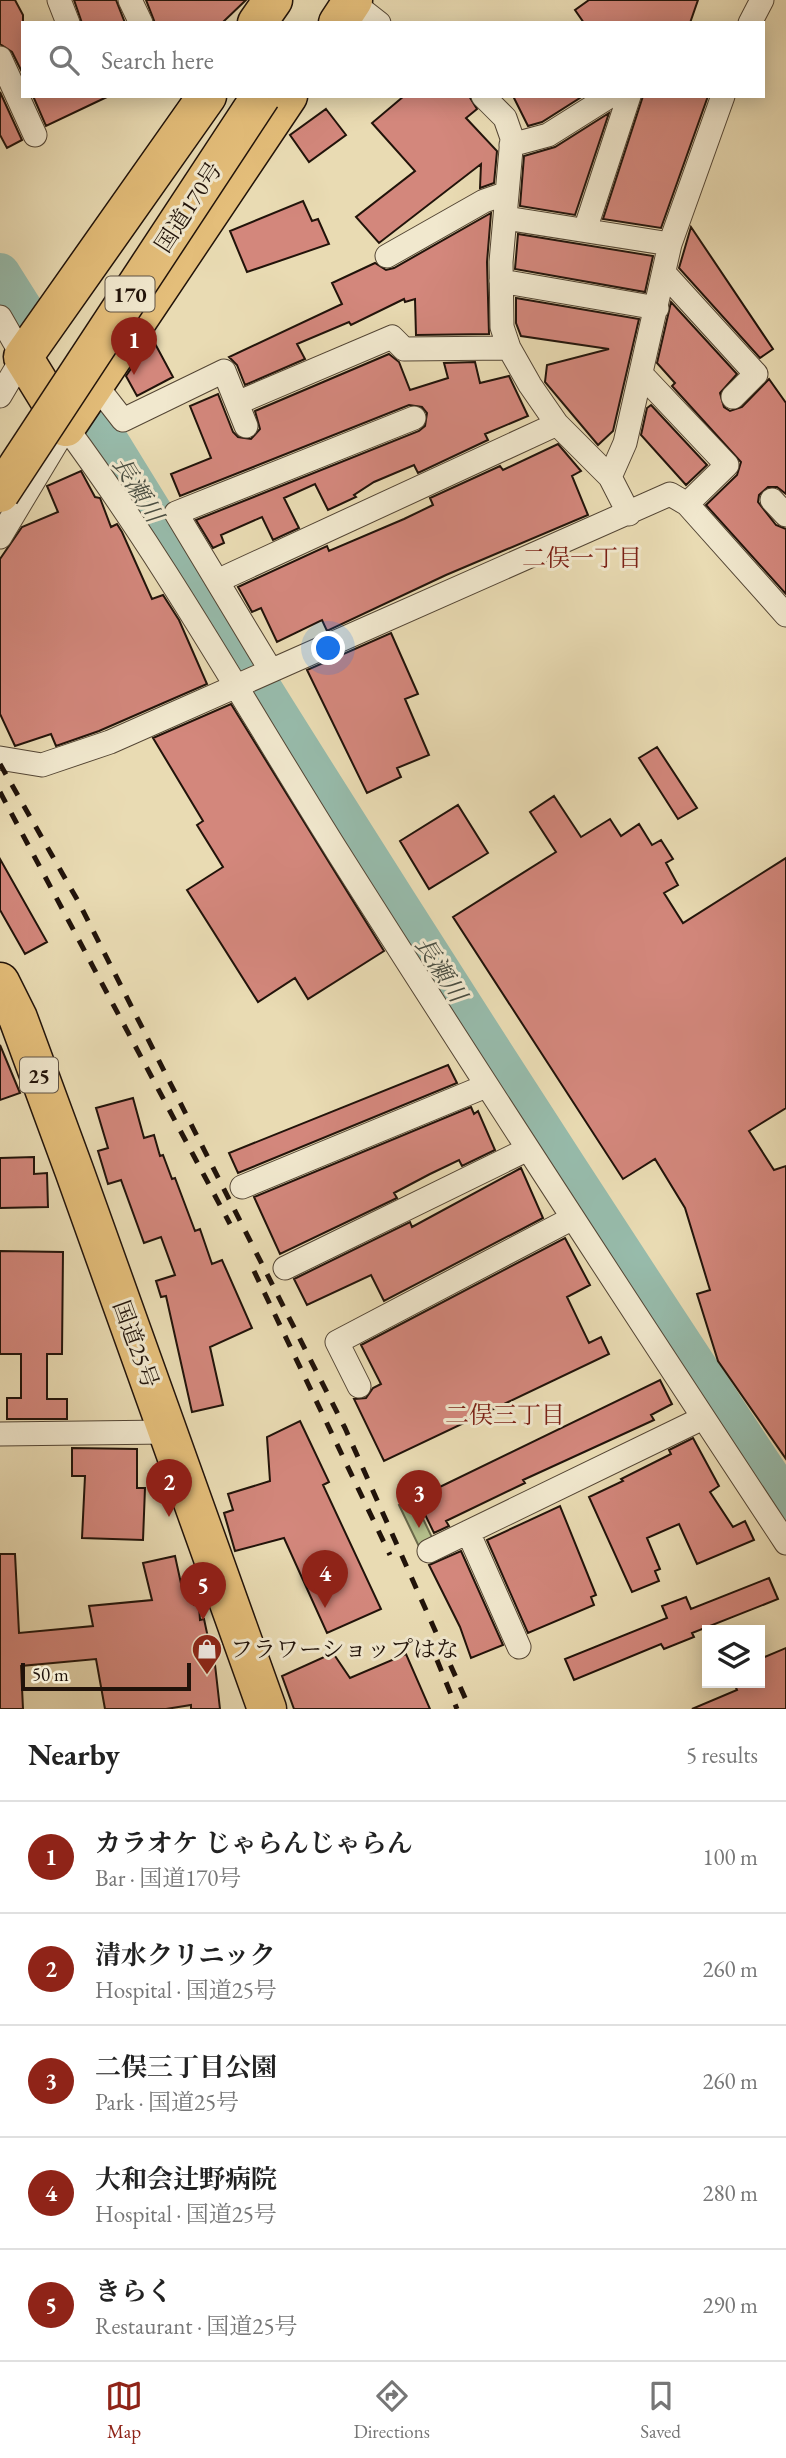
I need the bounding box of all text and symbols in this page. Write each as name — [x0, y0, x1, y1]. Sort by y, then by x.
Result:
search box — [21, 21, 765, 98]
icon: search — [45, 41, 83, 79]
text: Search here — [101, 43, 214, 77]
street label: 国道170号 — [148, 156, 228, 258]
road number: 170 — [106, 276, 154, 312]
pin: 1 — [111, 317, 157, 375]
water label: 長瀬川 — [106, 450, 172, 530]
district label: 二俣一丁目 — [522, 542, 642, 573]
your location — [311, 631, 345, 665]
water label: 長瀬川 — [408, 930, 475, 1010]
road number: 25 — [20, 1058, 58, 1092]
street label: 国道25号 — [106, 1296, 166, 1392]
district label: 二俣三丁目 — [445, 1399, 565, 1430]
pin: 2 — [146, 1459, 192, 1517]
pin: 3 — [396, 1470, 442, 1528]
pin: 4 — [302, 1550, 348, 1608]
pin: 5 — [180, 1562, 226, 1620]
map controls — [702, 1625, 765, 1688]
button: layers — [702, 1625, 765, 1688]
shop icon: フラワーショップはな — [190, 1632, 224, 1676]
place label: フラワーショップはな — [230, 1634, 459, 1664]
scale bar — [21, 1660, 191, 1692]
text: 50 m — [32, 1662, 69, 1687]
text: Nearby — [28, 1735, 120, 1774]
text: 5 results — [686, 1740, 758, 1770]
text: カラオケ じゃらんじゃらん — [95, 1826, 413, 1860]
text: 1 — [45, 1842, 57, 1872]
text: 100 m — [702, 1842, 758, 1872]
text: Bar · 国道170号 — [95, 1863, 241, 1893]
text: 清水クリニック — [95, 1938, 275, 1972]
text: 2 — [45, 1954, 57, 1984]
text: 260 m — [702, 1954, 758, 1984]
text: Hospital · 国道25号 — [95, 1975, 277, 2005]
text: 二俣三丁目公園 — [95, 2050, 277, 2084]
text: 3 — [45, 2066, 57, 2096]
text: 260 m — [702, 2066, 758, 2096]
text: Park · 国道25号 — [95, 2087, 239, 2117]
text: 大和会辻野病院 — [95, 2162, 277, 2196]
text: 4 — [45, 2178, 57, 2208]
text: 280 m — [702, 2178, 758, 2208]
text: Hospital · 国道25号 — [95, 2199, 277, 2229]
text: きらく — [95, 2274, 173, 2308]
text: 5 — [45, 2290, 57, 2320]
text: 290 m — [702, 2290, 758, 2320]
text: Restaurant · 国道25号 — [95, 2311, 297, 2341]
tab: Map — [105, 2377, 143, 2444]
tab: Directions — [353, 2377, 430, 2444]
tab: Saved — [640, 2377, 681, 2444]

